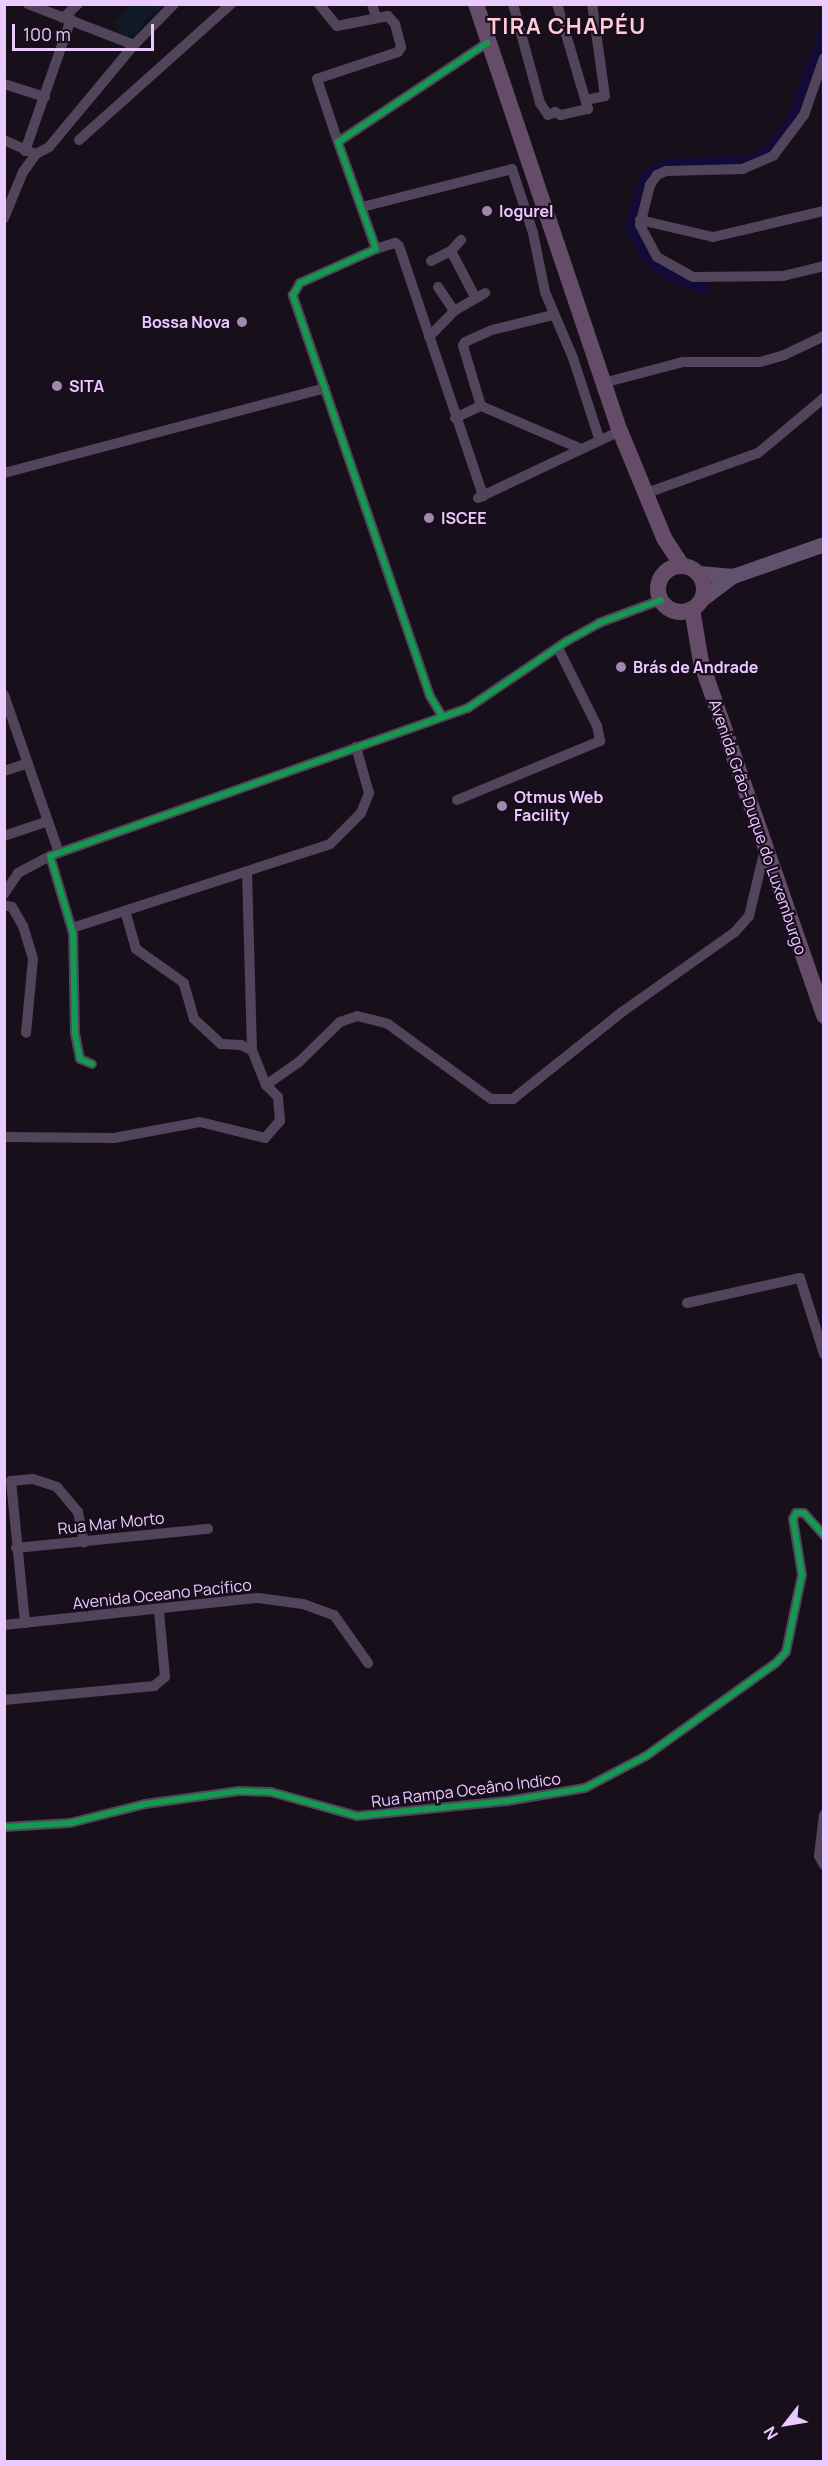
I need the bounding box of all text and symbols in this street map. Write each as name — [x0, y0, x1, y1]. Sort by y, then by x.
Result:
scale bar — [15, 12, 158, 50]
district label: TIRA CHAPÉU — [487, 14, 647, 40]
text: 100 m — [23, 22, 71, 46]
place label: Iogurel — [499, 201, 554, 221]
marker: Iogurel — [480, 204, 494, 218]
place label: Bossa Nova — [142, 312, 230, 332]
marker: Bossa Nova — [235, 315, 249, 329]
place label: SITA — [69, 376, 104, 396]
marker: SITA — [50, 379, 64, 393]
place label: ISCEE — [441, 508, 487, 528]
marker: ISCEE — [422, 511, 436, 525]
place label: Brás de Andrade — [633, 657, 758, 677]
marker: Brás de Andrade — [614, 660, 628, 674]
street label: Avenida Grão-Duque do Luxemburgo — [705, 697, 811, 957]
place label: Otmus Web Facility — [514, 787, 603, 825]
marker: Otmus Web Facility — [495, 799, 509, 813]
street label: Rua Mar Morto — [57, 1508, 165, 1538]
street label: Avenida Oceano Pacífico — [72, 1575, 252, 1613]
street label: Rua Rampa Oceâno Indico — [370, 1769, 562, 1811]
north arrow — [756, 2394, 816, 2454]
text: N — [758, 2423, 783, 2444]

